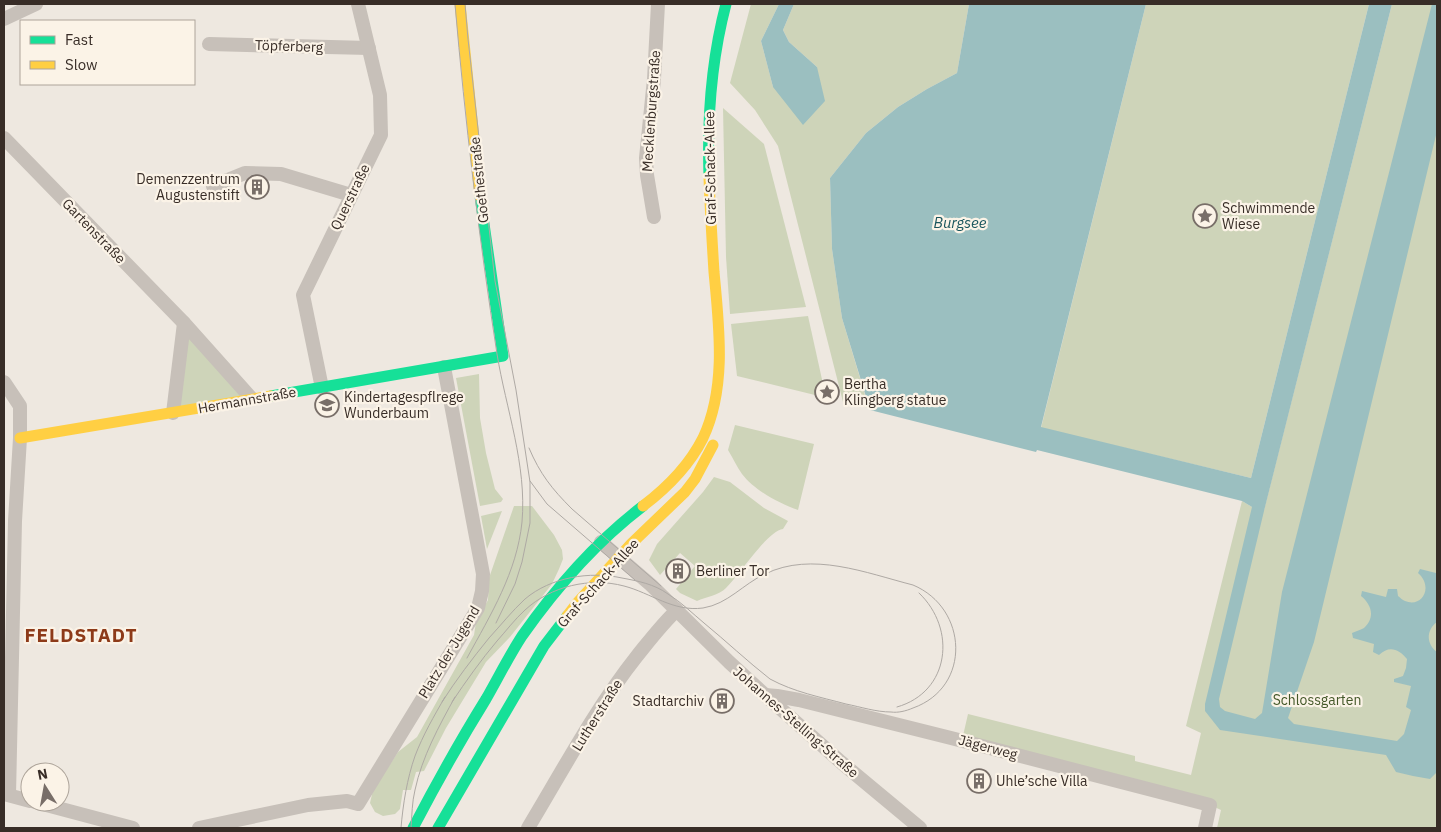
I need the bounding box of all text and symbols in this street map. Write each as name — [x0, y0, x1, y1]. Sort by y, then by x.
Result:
legend — [20, 20, 195, 85]
text: Fast — [65, 30, 93, 49]
street label: Töpferberg — [255, 36, 324, 56]
street label: Mecklenburgstraße — [638, 49, 664, 173]
text: Slow — [65, 55, 98, 74]
street label: Graf-Schack-Allee — [700, 111, 720, 225]
street label: Goethestraße — [465, 136, 492, 224]
street label: Querstraße — [326, 161, 374, 233]
place label: Demenzzentrum Augustenstift — [136, 170, 240, 204]
building icon: Demenzzentrum Augustenstift — [244, 174, 270, 200]
street label: Gartenstraße — [58, 195, 130, 268]
place label: Schwimmende Wiese — [1222, 199, 1316, 233]
place icon: Schwimmende Wiese — [1192, 203, 1218, 229]
water label: Burgsee — [934, 213, 987, 232]
place label: Bertha Klingberg statue — [844, 375, 947, 409]
place icon: Bertha Klingberg statue — [814, 379, 840, 405]
street label: Hermannstraße — [197, 382, 298, 417]
place label: Kindertagespflrege Wunderbaum — [344, 388, 464, 422]
school or university icon: Kindertagespflrege Wunderbaum — [314, 392, 340, 418]
street label: Graf-Schack-Allee — [553, 534, 643, 631]
building icon: Berliner Tor — [665, 558, 691, 584]
place label: Berliner Tor — [696, 562, 769, 580]
street label: Platz der Jugend — [414, 602, 484, 702]
district label: FELDSTADT — [24, 623, 138, 647]
street label: Johannes-Stelling-Straße — [729, 663, 863, 782]
street label: Lutherstraße — [568, 675, 626, 754]
building icon: Stadtarchiv — [709, 688, 735, 714]
park label: Schlossgarten — [1273, 691, 1361, 709]
place label: Stadtarchiv — [633, 692, 704, 710]
street label: Jägerweg — [956, 730, 1020, 764]
north arrow — [20, 762, 70, 812]
text: N — [36, 764, 49, 784]
building icon: Uhle’sche Villa — [966, 768, 992, 794]
place label: Uhle’sche Villa — [996, 772, 1088, 790]

